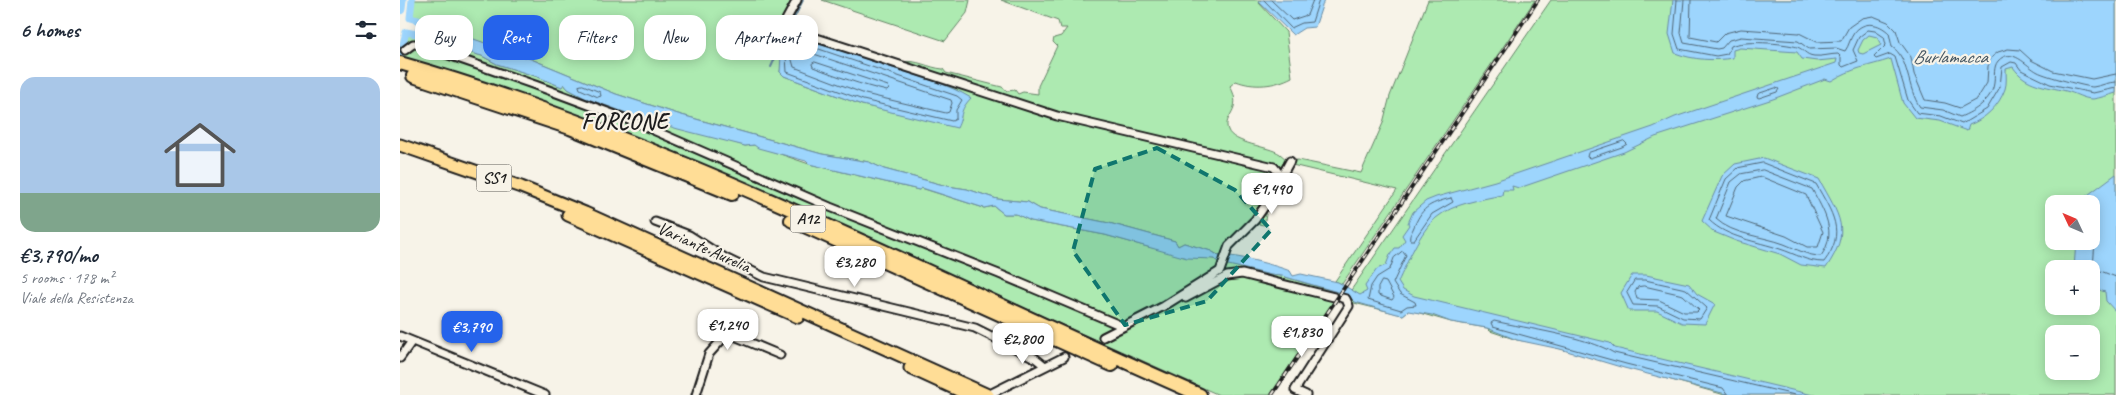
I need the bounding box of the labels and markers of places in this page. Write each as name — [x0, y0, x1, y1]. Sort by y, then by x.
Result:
pin: €1,490 — [1231, 172, 1313, 215]
pin: €3,280 — [814, 246, 896, 288]
pin: €1,240 — [687, 308, 769, 351]
pin: €3,790 — [431, 310, 513, 353]
pin: €1,830 — [1261, 316, 1343, 358]
pin: €2,800 — [982, 322, 1064, 365]

